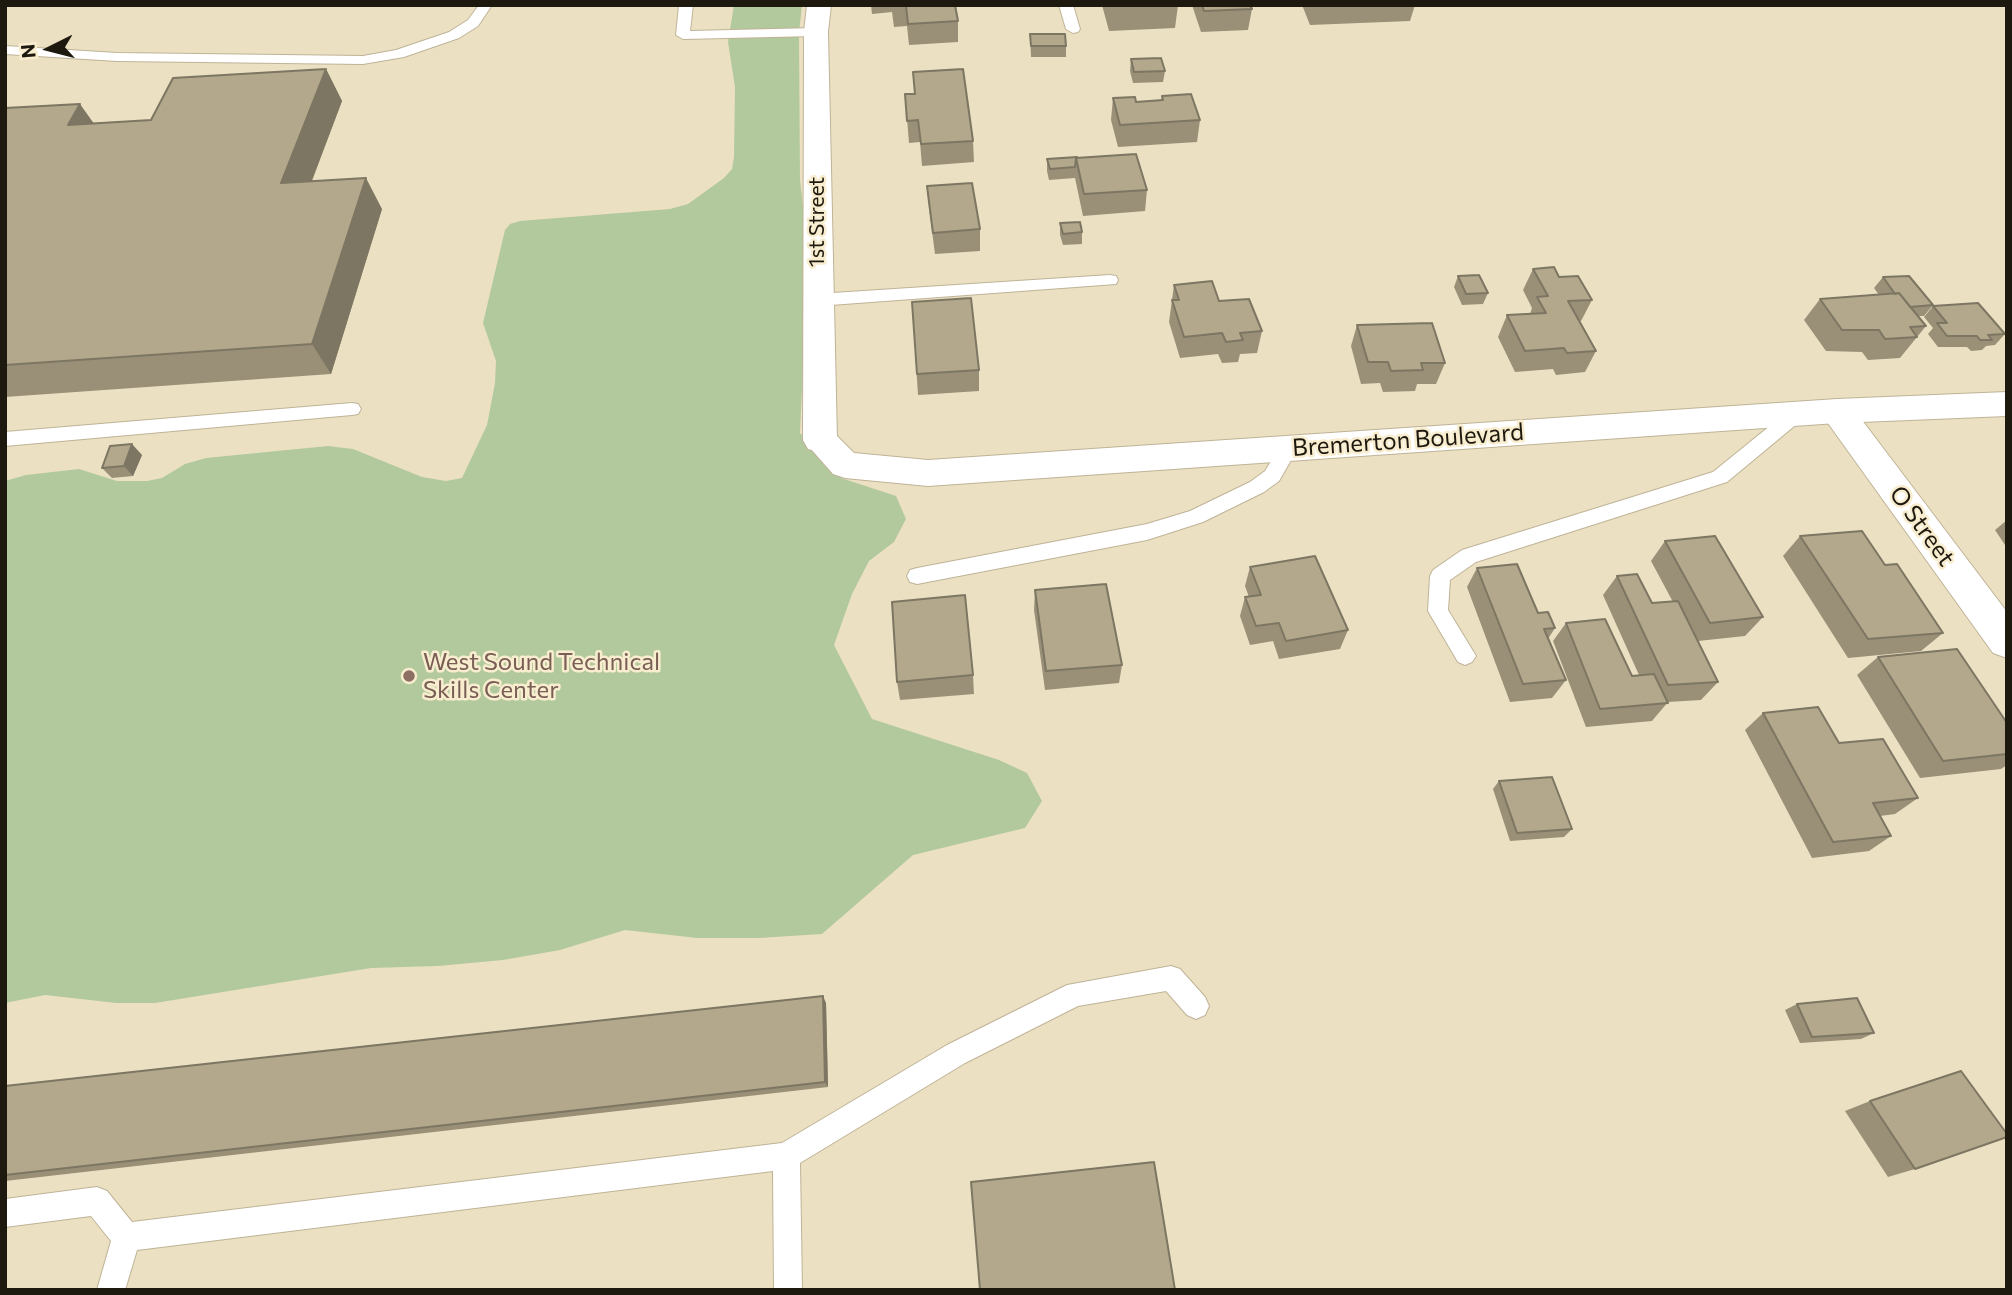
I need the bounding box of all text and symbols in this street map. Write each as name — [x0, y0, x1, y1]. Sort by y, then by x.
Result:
north arrow — [14, 14, 84, 84]
text: N — [15, 43, 40, 60]
street label: 1st Street — [804, 177, 830, 267]
street label: Bremerton Boulevard — [1291, 418, 1525, 462]
street label: O Street — [1883, 480, 1961, 572]
place label: West Sound Technical Skills Center — [423, 648, 660, 704]
marker: West Sound Technical Skills Center — [401, 668, 417, 684]

